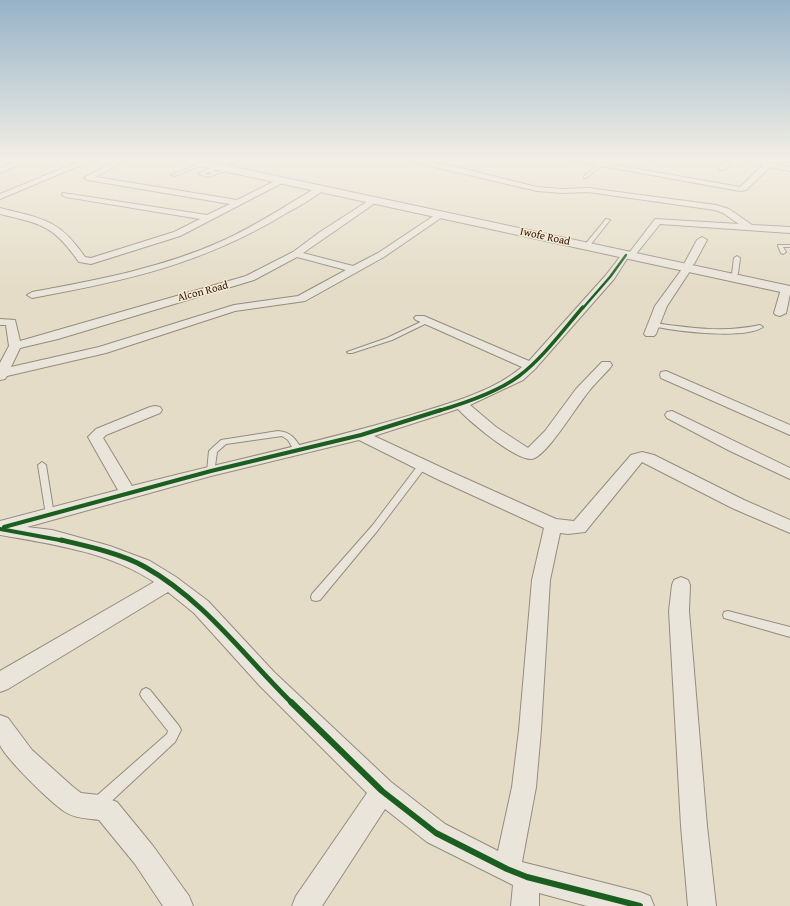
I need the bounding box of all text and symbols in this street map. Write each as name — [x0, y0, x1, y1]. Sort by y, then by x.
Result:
street label: Iwofe Road — [519, 225, 571, 249]
street label: Alcon Road — [176, 279, 230, 305]

